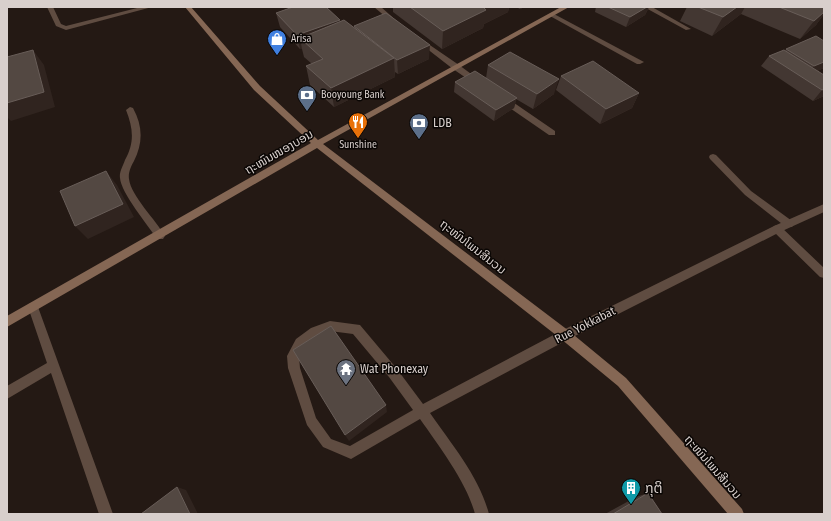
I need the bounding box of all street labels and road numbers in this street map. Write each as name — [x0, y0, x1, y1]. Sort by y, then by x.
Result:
street label: ຖະໜົນໜອງບອນ — [242, 127, 316, 177]
street label: ຖະໜົນໂພນສີນວນ — [437, 217, 509, 277]
street label: Rue Yokkabat — [552, 304, 618, 346]
street label: ຖະໜົນໂພນສີນວນ — [682, 432, 744, 502]

